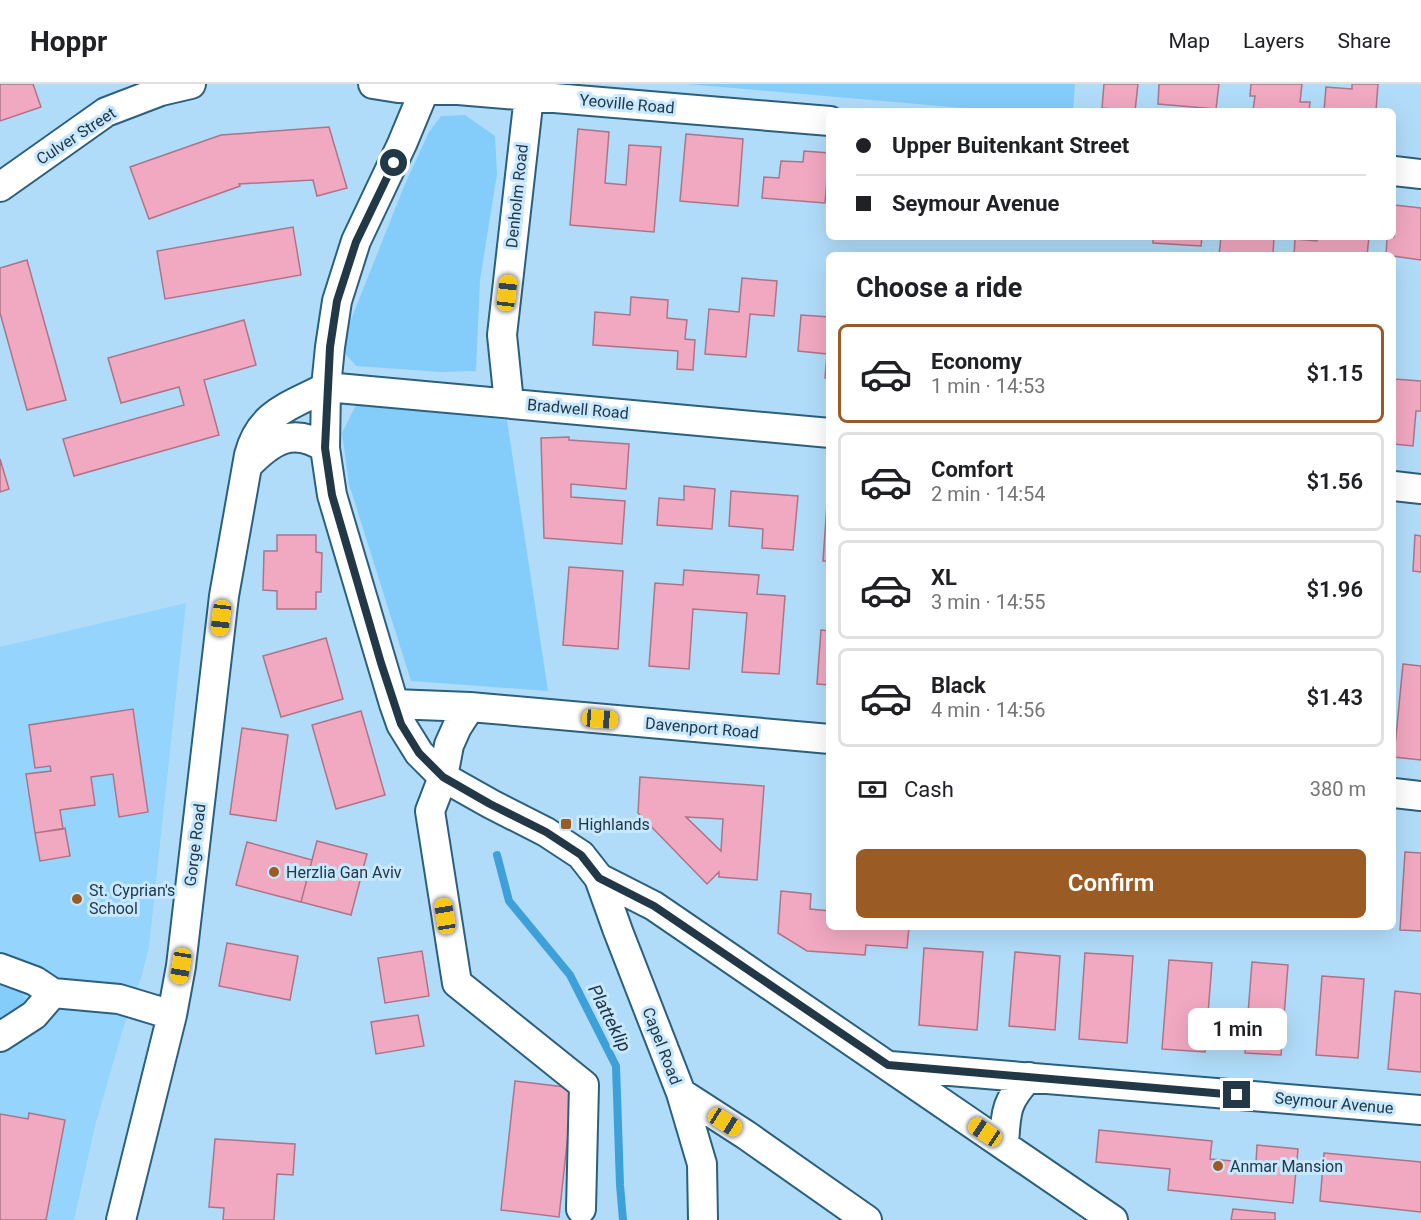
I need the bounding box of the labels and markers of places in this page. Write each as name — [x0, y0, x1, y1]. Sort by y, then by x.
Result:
place label: Highlands — [578, 815, 650, 834]
marker: Highlands — [559, 817, 573, 831]
place label: Herzlia Gan Aviv — [286, 863, 402, 882]
marker: Herzlia Gan Aviv — [267, 865, 281, 879]
place label: St. Cyprian's School — [89, 881, 175, 918]
marker: St. Cyprian's School — [70, 892, 84, 906]
place label: Anmar Mansion — [1230, 1157, 1343, 1176]
marker: Anmar Mansion — [1211, 1159, 1225, 1173]

